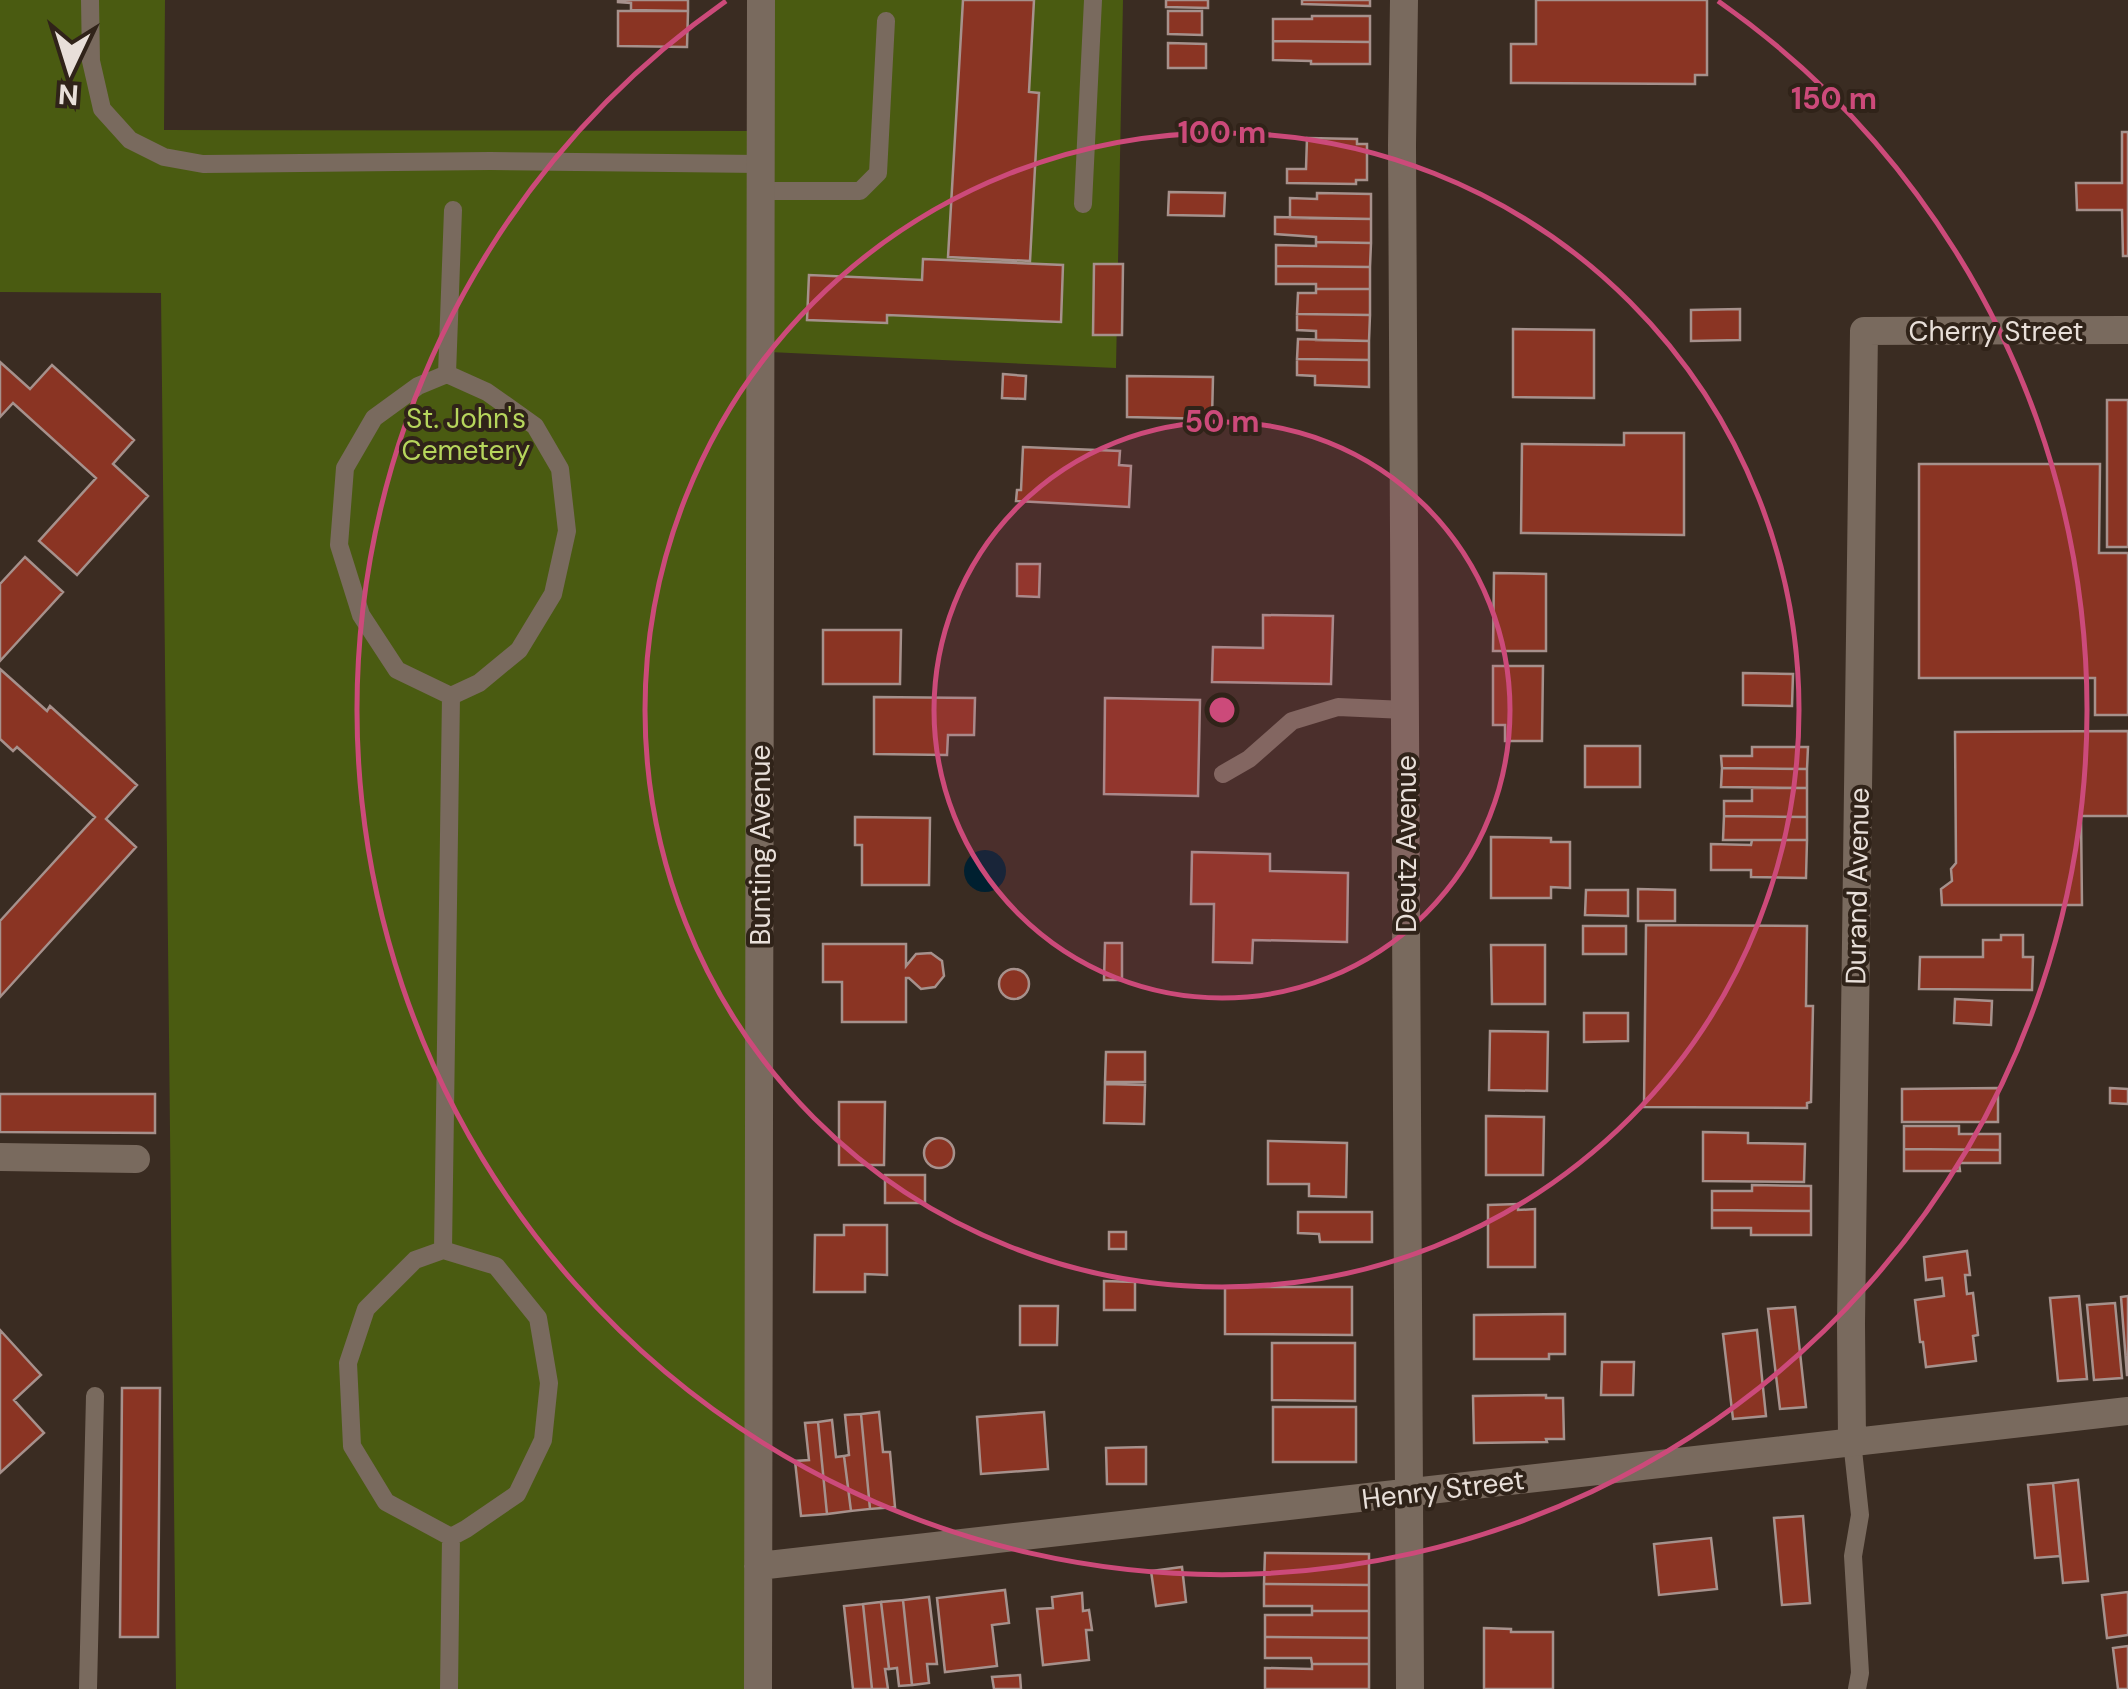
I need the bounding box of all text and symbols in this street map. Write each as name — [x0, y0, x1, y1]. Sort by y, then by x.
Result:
north arrow — [20, 20, 120, 120]
text: N — [57, 75, 80, 114]
text: 150 m — [1791, 79, 1877, 118]
text: 100 m — [1178, 113, 1266, 152]
street label: Cherry Street — [1908, 313, 2084, 350]
park label: St. John's Cemetery — [402, 400, 530, 469]
text: 50 m — [1184, 402, 1260, 441]
centre of rings — [1204, 692, 1240, 728]
street label: Bunting Avenue — [742, 745, 779, 946]
street label: Deutz Avenue — [1388, 755, 1425, 933]
street label: Durand Avenue — [1837, 787, 1878, 985]
street label: Henry Street — [1360, 1461, 1527, 1518]

